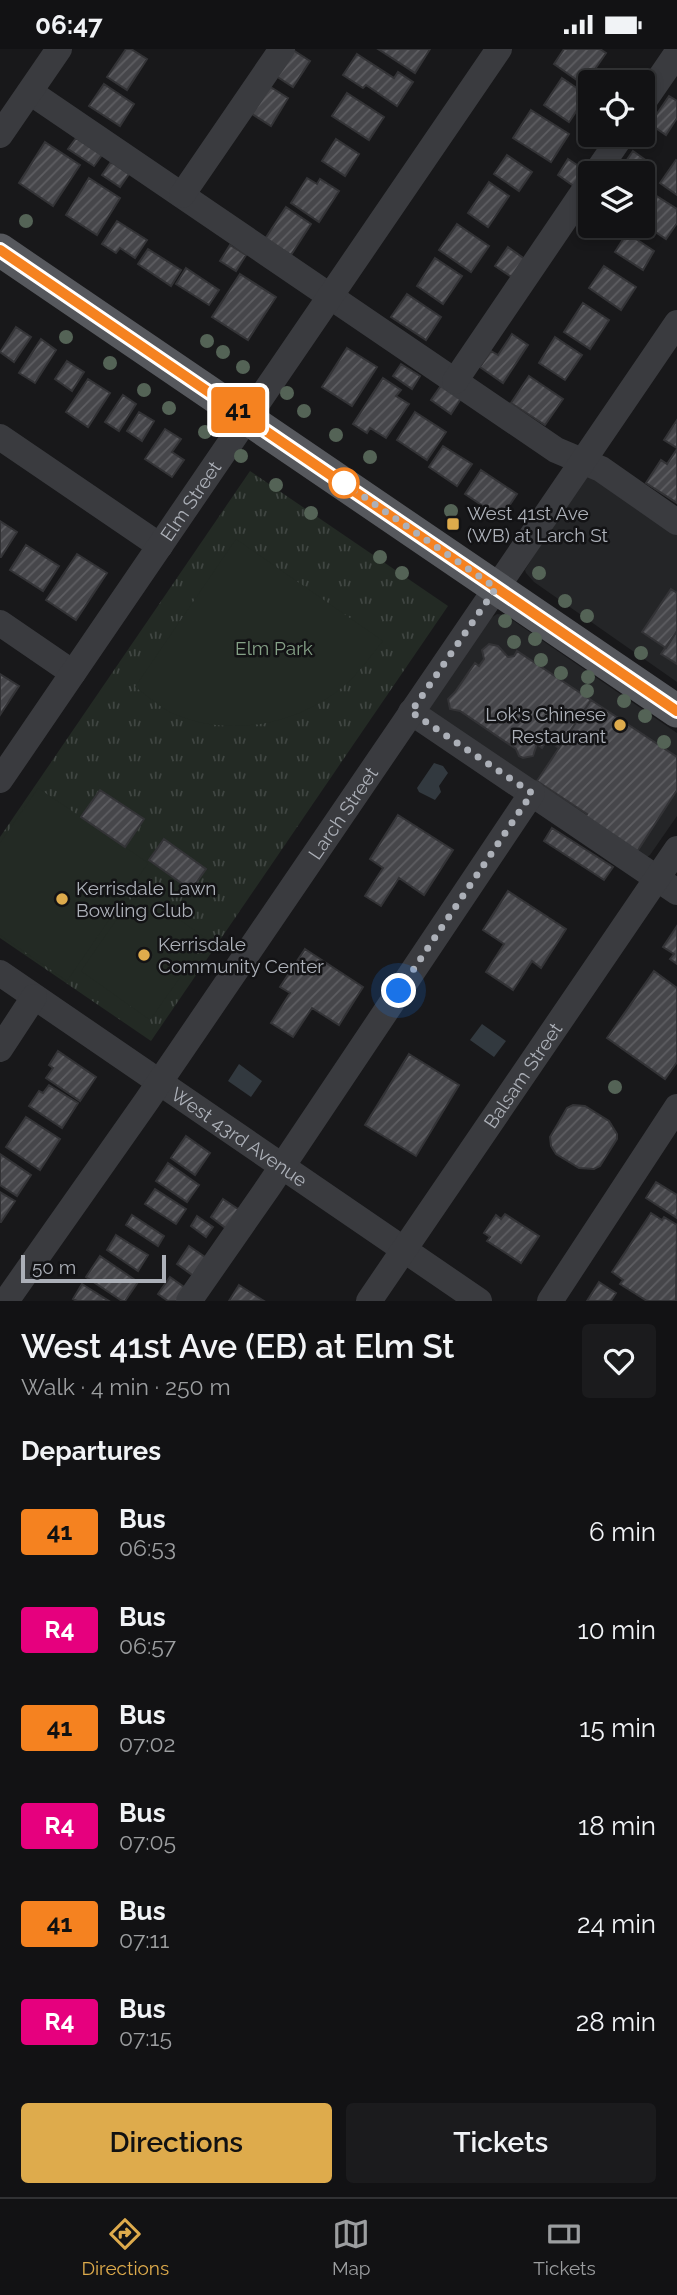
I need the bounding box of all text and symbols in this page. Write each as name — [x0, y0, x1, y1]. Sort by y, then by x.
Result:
text: 06:47 — [35, 10, 103, 40]
map controls — [578, 70, 655, 238]
button: locate — [578, 70, 655, 147]
button: layers — [578, 161, 655, 238]
line badge: 41 — [206, 387, 270, 433]
text: 41 — [225, 395, 251, 424]
street label: Elm Street — [156, 456, 226, 545]
unlabelled marker — [329, 468, 359, 498]
place label: West 41st Ave (WB) at Larch St — [467, 502, 609, 546]
marker: West 41st Ave (WB) at Larch St — [445, 516, 461, 532]
park label: Elm Park — [235, 637, 313, 659]
place label: Lok's Chinese Restaurant — [485, 703, 607, 747]
marker: Lok's Chinese Restaurant — [612, 717, 628, 733]
street label: Larch Street — [304, 762, 383, 863]
place label: Kerrisdale Lawn Bowling Club — [76, 877, 216, 921]
marker: Kerrisdale Lawn Bowling Club — [54, 891, 70, 907]
place label: Kerrisdale Community Center — [158, 933, 324, 977]
marker: Kerrisdale Community Center — [136, 947, 152, 963]
your location — [381, 973, 416, 1008]
street label: Balsam Street — [479, 1018, 567, 1132]
street label: West 43rd Avenue — [167, 1083, 311, 1191]
scale bar — [21, 1252, 166, 1284]
text: 50 m — [32, 1256, 76, 1278]
button: heart — [582, 1324, 656, 1398]
text: West 41st Ave (EB) at Elm St — [21, 1327, 454, 1366]
text: Walk · 4 min · 250 m — [21, 1373, 231, 1400]
text: Departures — [21, 1436, 161, 1466]
text: Bus — [119, 1504, 166, 1534]
text: 41 — [47, 1517, 72, 1546]
text: 6 min — [589, 1517, 656, 1547]
text: 06:53 — [119, 1534, 176, 1561]
text: Bus — [119, 1602, 166, 1632]
text: R4 — [45, 1615, 74, 1644]
text: 10 min — [578, 1615, 656, 1645]
text: 06:57 — [119, 1632, 176, 1659]
text: Bus — [119, 1700, 166, 1730]
text: 41 — [47, 1713, 72, 1742]
text: 15 min — [579, 1713, 656, 1743]
text: 07:02 — [119, 1730, 176, 1757]
text: Bus — [119, 1798, 166, 1828]
text: R4 — [45, 1811, 74, 1840]
text: 18 min — [578, 1811, 656, 1841]
text: 07:05 — [119, 1828, 176, 1855]
text: Bus — [119, 1896, 166, 1926]
text: 41 — [47, 1909, 72, 1938]
text: 24 min — [577, 1909, 656, 1939]
text: 07:11 — [119, 1926, 169, 1953]
text: Bus — [119, 1994, 166, 2024]
text: R4 — [45, 2007, 74, 2036]
text: 28 min — [576, 2007, 656, 2037]
text: 07:15 — [119, 2024, 172, 2051]
button: Directions — [21, 2103, 332, 2183]
button: Tickets — [346, 2103, 656, 2183]
tab: Directions — [81, 2215, 169, 2279]
tab: Map — [332, 2215, 371, 2279]
tab: Tickets — [533, 2215, 596, 2279]

